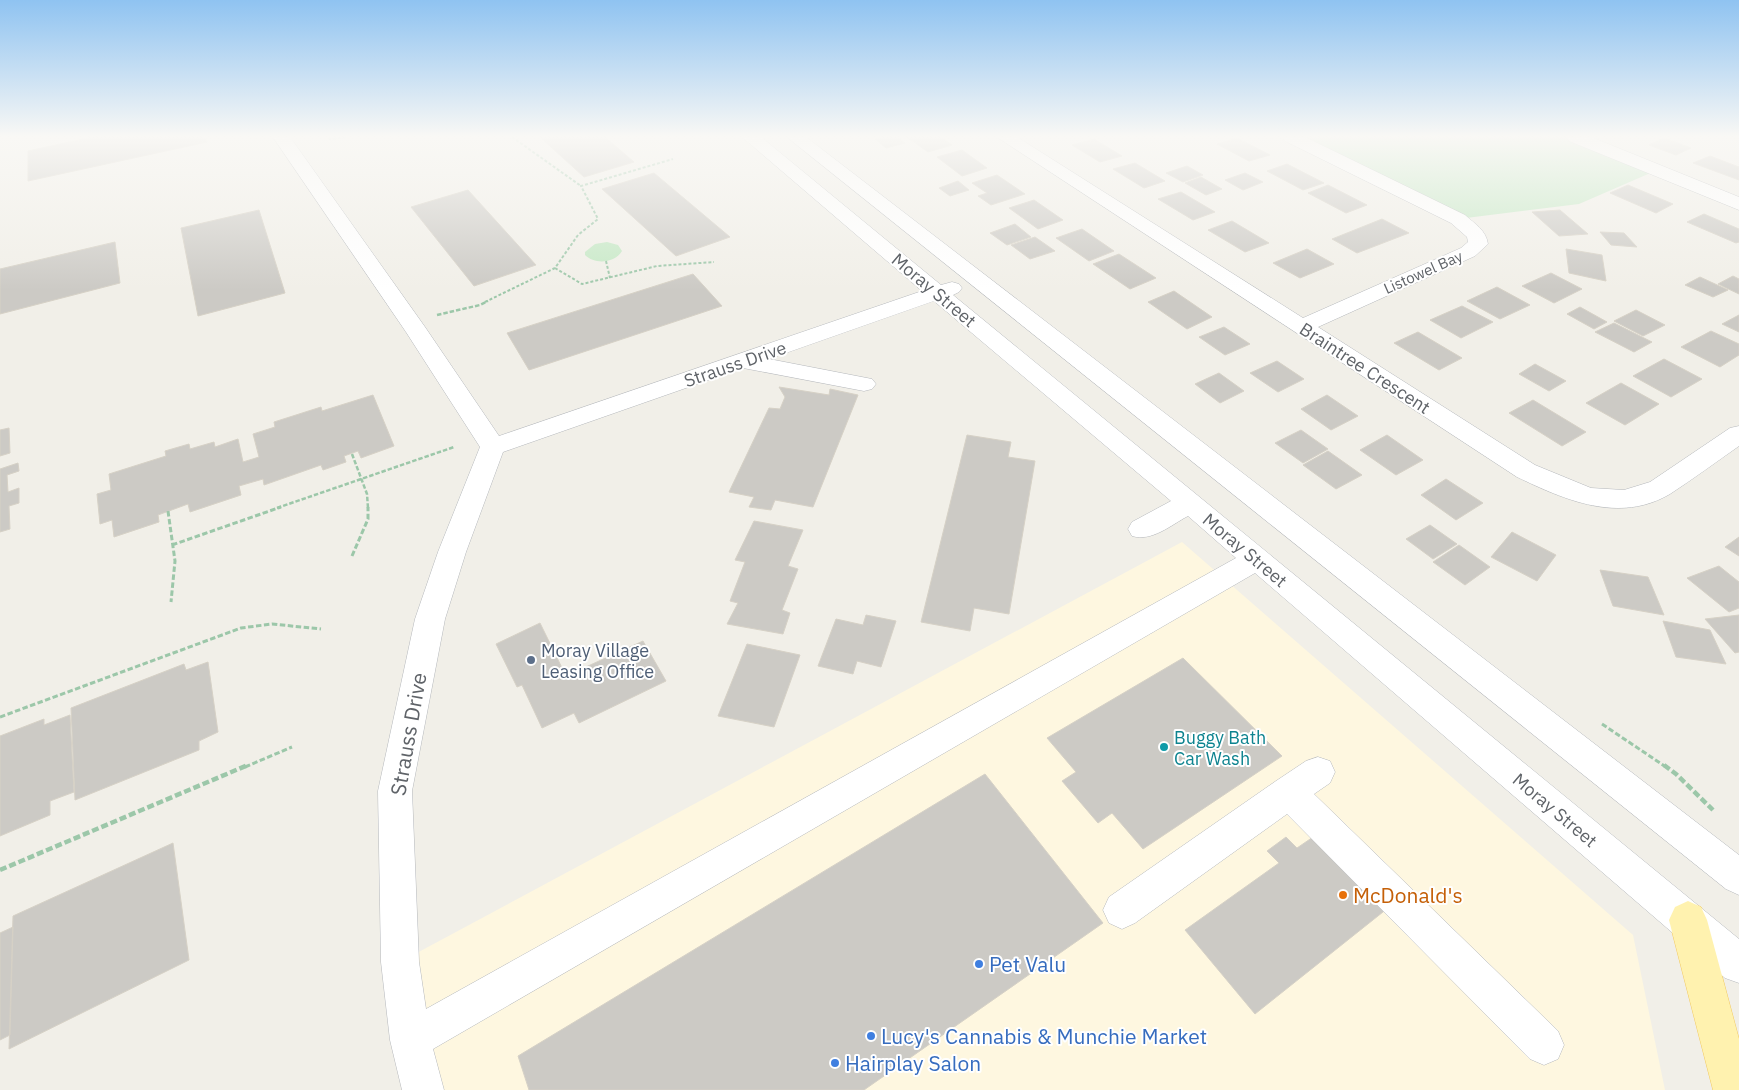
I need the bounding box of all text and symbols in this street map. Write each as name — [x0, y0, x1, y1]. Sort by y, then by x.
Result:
street label: Listowel Bay — [1381, 246, 1466, 298]
street label: Moray Street — [887, 248, 981, 332]
street label: Braintree Crescent — [1295, 317, 1435, 419]
street label: Strauss Drive — [681, 336, 789, 392]
street label: Moray Street — [1198, 508, 1292, 592]
place label: Moray Village Leasing Office — [541, 639, 654, 683]
marker: Moray Village Leasing Office — [525, 654, 537, 666]
street label: Strauss Drive — [383, 670, 433, 798]
place label: Buggy Bath Car Wash — [1174, 726, 1266, 770]
marker: Buggy Bath Car Wash — [1158, 741, 1170, 753]
street label: Moray Street — [1508, 768, 1602, 852]
place label: McDonald's — [1353, 881, 1463, 909]
marker: McDonald's — [1337, 889, 1349, 901]
place label: Pet Valu — [989, 950, 1066, 978]
marker: Pet Valu — [973, 958, 985, 970]
place label: Lucy's Cannabis & Munchie Market — [881, 1022, 1207, 1050]
marker: Lucy's Cannabis & Munchie Market — [865, 1030, 877, 1042]
place label: Hairplay Salon — [845, 1049, 981, 1077]
marker: Hairplay Salon — [829, 1057, 841, 1069]

